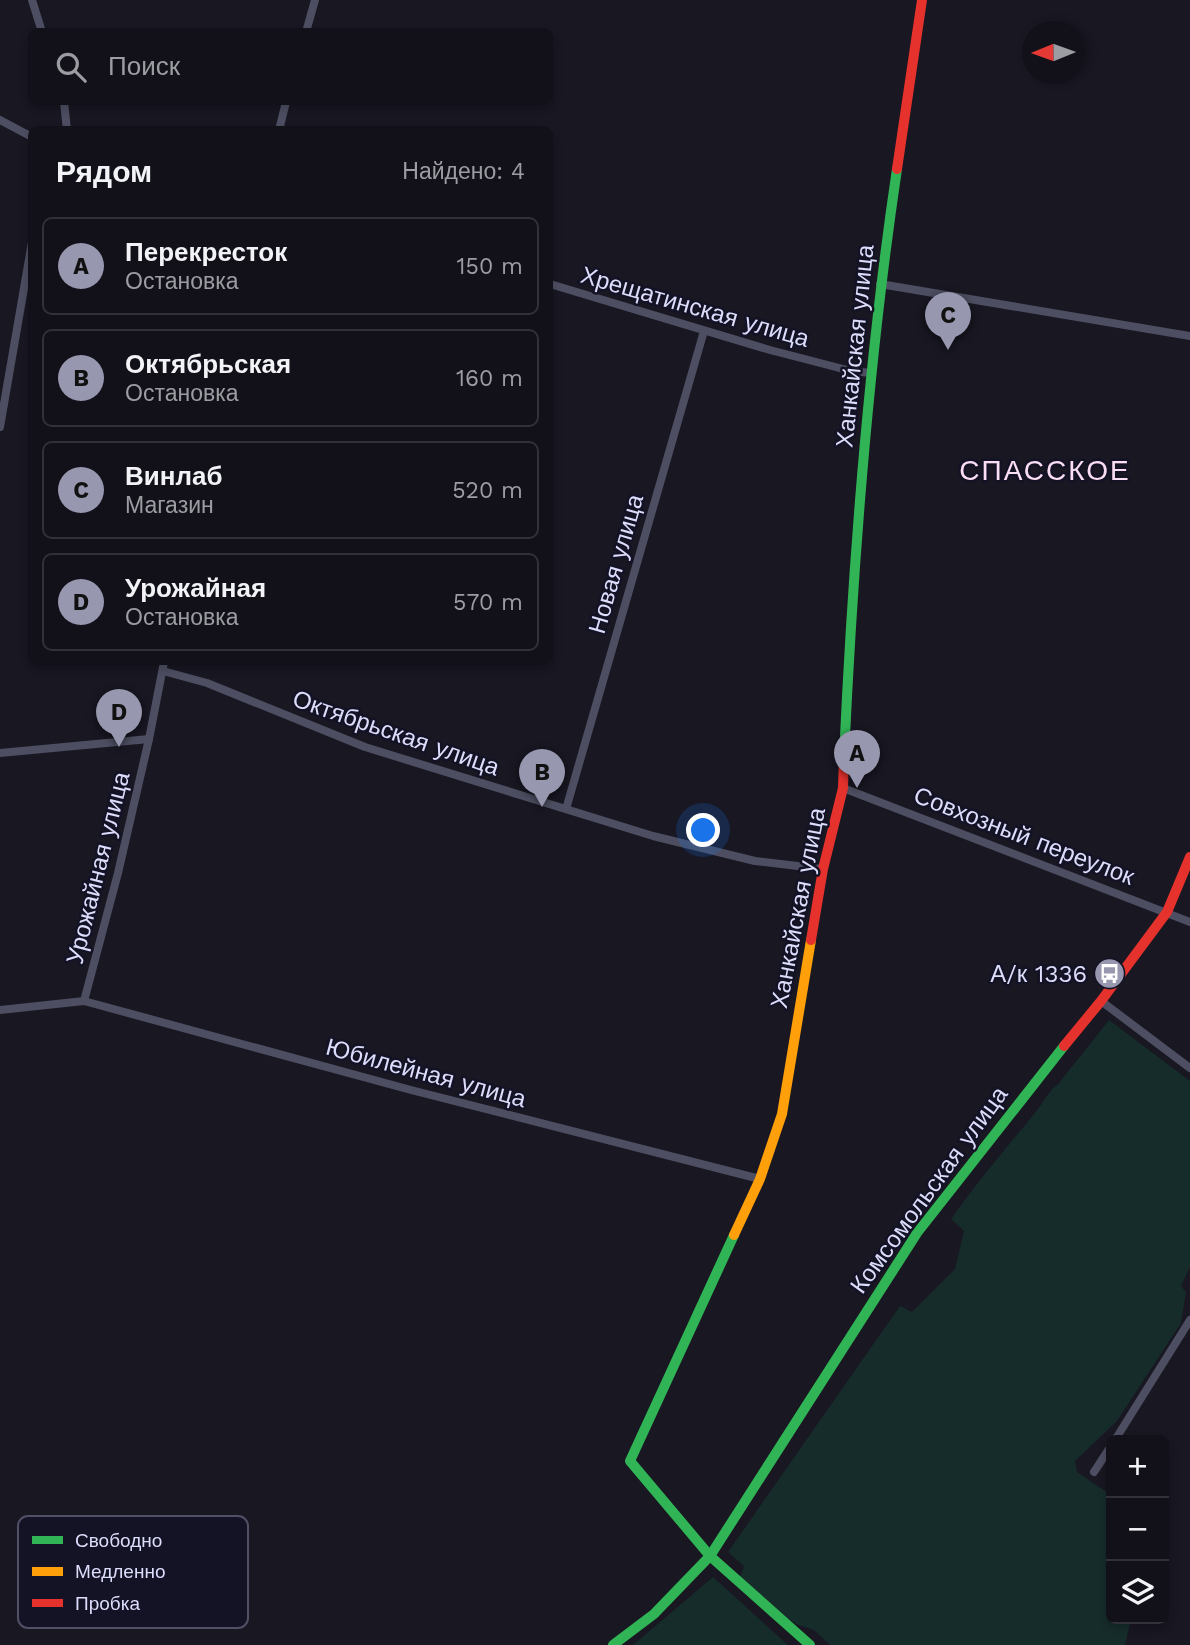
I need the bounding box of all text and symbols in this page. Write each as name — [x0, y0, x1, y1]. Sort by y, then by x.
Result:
north arrow — [1022, 21, 1085, 84]
search box — [28, 28, 553, 105]
icon: search — [52, 48, 90, 86]
text: Поиск — [108, 51, 180, 81]
text: Рядом — [56, 154, 152, 189]
text: Найдено: 4 — [402, 158, 525, 185]
text: Перекресток — [125, 237, 287, 267]
street label: Ханкайская улица — [830, 242, 880, 449]
text: A — [73, 253, 89, 280]
text: 150 m — [457, 253, 523, 280]
street label: Хрещатинская улица — [577, 261, 813, 353]
text: Остановка — [125, 268, 239, 295]
pin: C — [925, 292, 971, 350]
text: Октябрьская — [125, 349, 291, 379]
text: B — [73, 365, 89, 392]
text: 160 m — [456, 365, 523, 392]
text: Остановка — [125, 380, 239, 407]
district label: СПАССКОЕ — [959, 454, 1131, 487]
text: Винлаб — [125, 461, 223, 491]
text: C — [73, 477, 89, 504]
text: 520 m — [452, 477, 523, 504]
street label: Новая улица — [583, 490, 649, 637]
text: Магазин — [125, 492, 214, 519]
text: Урожайная — [125, 573, 266, 603]
text: D — [73, 589, 89, 616]
text: 570 m — [453, 589, 523, 616]
text: Остановка — [125, 604, 239, 631]
street label: Октябрьская улица — [289, 685, 504, 782]
pin: D — [96, 689, 142, 747]
pin: A — [834, 730, 880, 788]
pin: B — [519, 749, 565, 807]
street label: Урожайная улица — [61, 768, 136, 967]
street label: Совхозный переулок — [910, 781, 1139, 891]
street label: Ханкайская улица — [765, 805, 831, 1011]
your location — [686, 813, 720, 847]
bus stop icon: А/к 1336 — [1093, 957, 1127, 991]
place label: А/к 1336 — [990, 960, 1087, 988]
street label: Юбилейная улица — [323, 1033, 530, 1113]
street label: Комсомольская улица — [845, 1081, 1014, 1299]
map controls — [1106, 1435, 1169, 1624]
button: + — [1106, 1435, 1169, 1498]
button: − — [1106, 1498, 1169, 1561]
legend — [18, 1516, 248, 1628]
text: Свободно — [75, 1529, 162, 1552]
text: Медленно — [75, 1560, 165, 1583]
button: layers — [1106, 1561, 1169, 1624]
text: Пробка — [75, 1592, 140, 1615]

